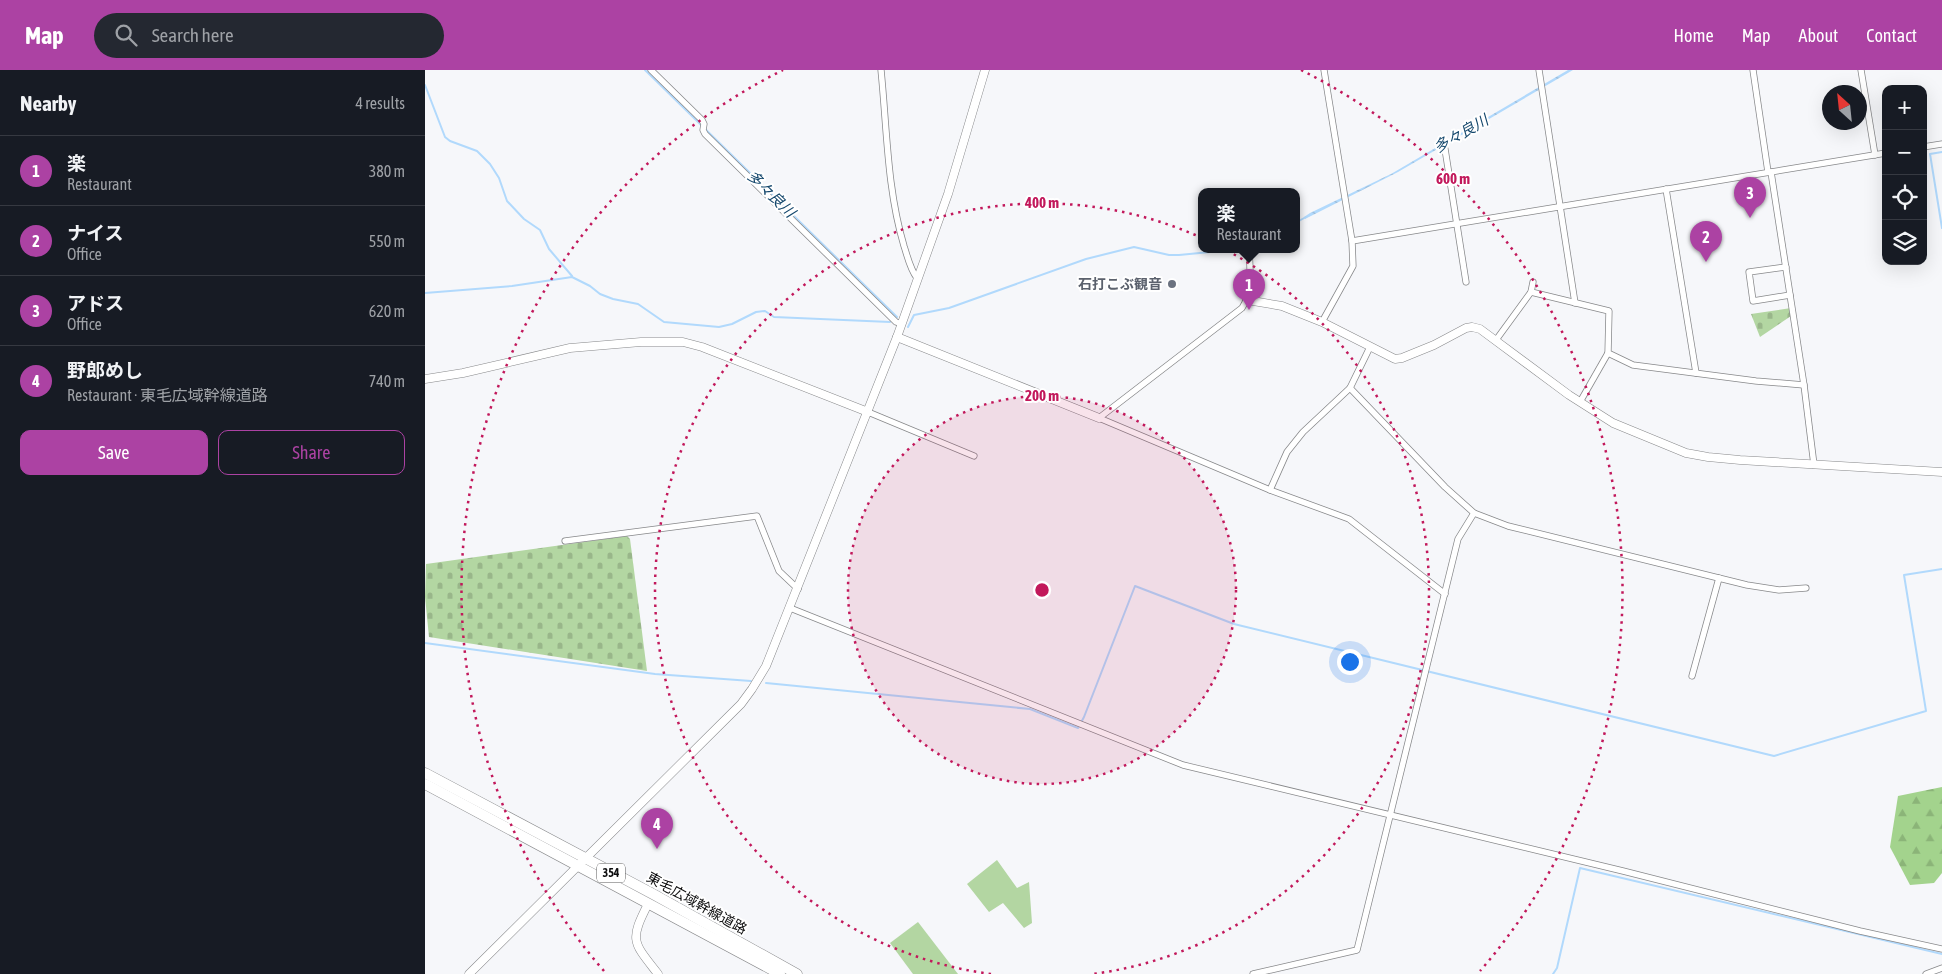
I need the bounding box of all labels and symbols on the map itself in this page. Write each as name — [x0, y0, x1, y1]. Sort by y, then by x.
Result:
north arrow — [1822, 85, 1867, 130]
water label: 多々良川 — [1431, 110, 1493, 156]
water label: 多々良川 — [744, 167, 800, 222]
text: 600 m — [1436, 170, 1470, 187]
pin: 3 — [1734, 177, 1766, 218]
text: 400 m — [1024, 194, 1059, 211]
pin: 2 — [1690, 221, 1722, 262]
pin: 1 — [1233, 269, 1265, 310]
place label: 石打こぶ観音 — [1078, 276, 1162, 292]
marker: 石打こぶ観音 — [1166, 278, 1178, 290]
text: 200 m — [1025, 387, 1059, 404]
centre of rings — [1033, 581, 1051, 599]
your location — [1337, 649, 1363, 675]
pin: 4 — [641, 808, 673, 849]
road number: 354 — [597, 864, 625, 882]
street label: 東毛広域幹線道路 — [644, 869, 750, 937]

